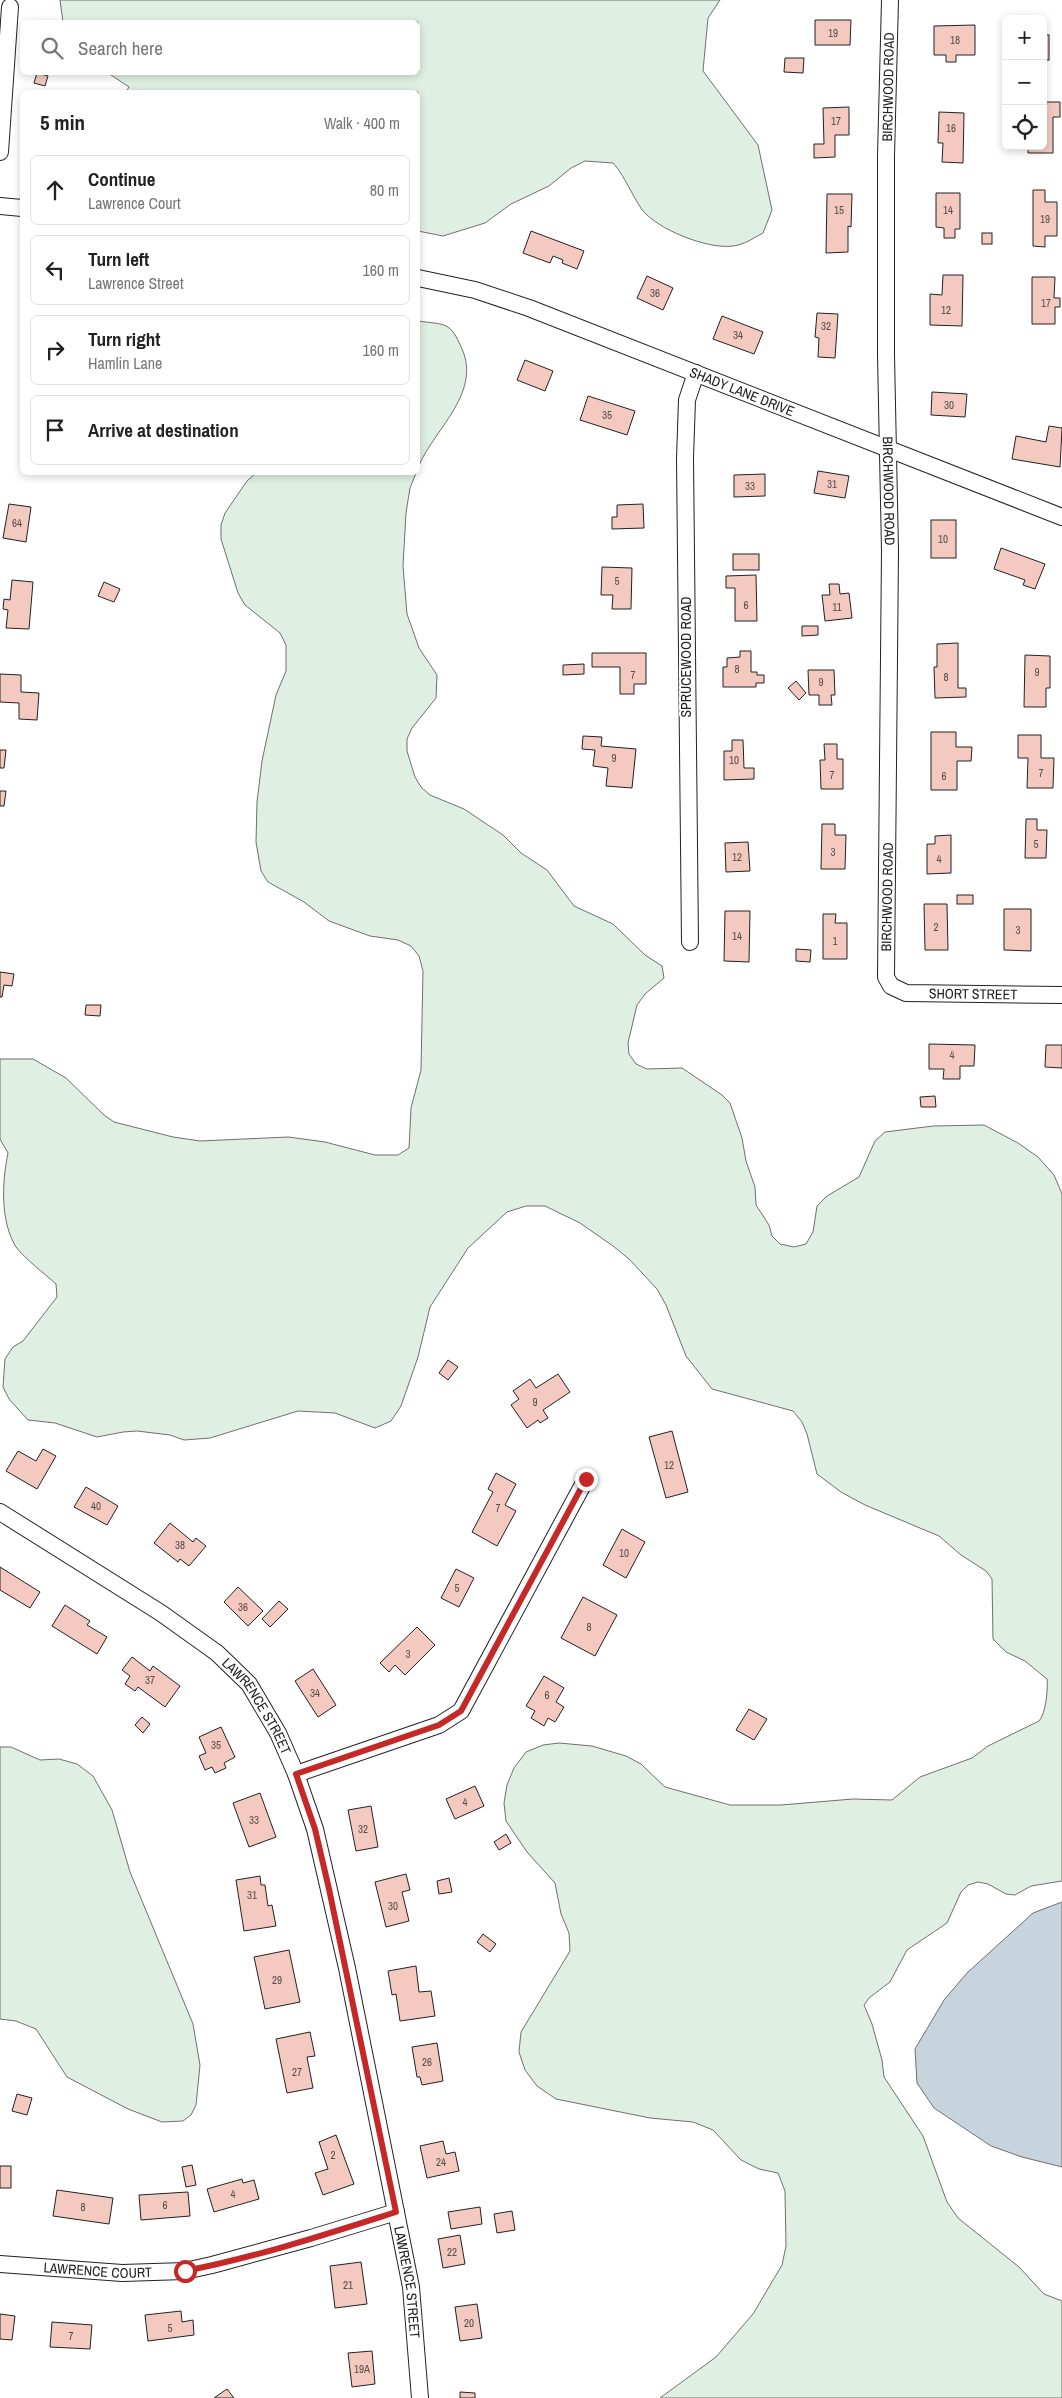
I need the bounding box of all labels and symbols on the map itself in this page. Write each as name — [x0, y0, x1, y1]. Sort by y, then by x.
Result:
house number: 19 — [828, 26, 838, 40]
street label: BIRCHWOOD ROAD — [878, 32, 898, 142]
house number: 18 — [950, 33, 960, 47]
house number: 17 — [831, 114, 841, 128]
house number: 16 — [946, 121, 956, 135]
house number: 15 — [834, 203, 844, 217]
house number: 14 — [943, 203, 953, 217]
house number: 19 — [1040, 212, 1050, 226]
house number: 36 — [650, 286, 660, 300]
house number: 17 — [1041, 296, 1051, 310]
house number: 12 — [941, 303, 951, 317]
house number: 32 — [821, 319, 831, 333]
house number: 34 — [733, 328, 743, 342]
street label: SHADY LANE DRIVE — [687, 363, 797, 420]
house number: 30 — [944, 398, 954, 412]
house number: 35 — [602, 408, 612, 422]
street label: BIRCHWOOD ROAD — [879, 436, 899, 546]
house number: 31 — [827, 477, 837, 491]
house number: 33 — [745, 479, 755, 493]
house number: 64 — [12, 516, 22, 530]
house number: 10 — [938, 532, 948, 546]
house number: 5 — [614, 574, 620, 588]
street label: SPRUCEWOOD ROAD — [677, 596, 695, 718]
house number: 6 — [743, 598, 749, 612]
house number: 11 — [832, 600, 842, 614]
house number: 8 — [734, 662, 740, 676]
house number: 9 — [1034, 665, 1040, 679]
house number: 7 — [630, 668, 636, 682]
house number: 8 — [943, 670, 949, 684]
house number: 9 — [818, 675, 824, 689]
house number: 9 — [611, 751, 617, 765]
house number: 10 — [729, 753, 739, 767]
house number: 7 — [1038, 766, 1044, 780]
house number: 7 — [829, 768, 835, 782]
house number: 6 — [941, 769, 947, 783]
house number: 5 — [1033, 837, 1039, 851]
street label: BIRCHWOOD ROAD — [877, 842, 897, 952]
house number: 3 — [830, 845, 836, 859]
house number: 12 — [732, 850, 742, 864]
house number: 4 — [936, 852, 942, 866]
house number: 2 — [933, 920, 939, 934]
house number: 3 — [1015, 923, 1021, 937]
house number: 14 — [732, 929, 742, 943]
house number: 1 — [832, 934, 838, 948]
street label: SHORT STREET — [929, 984, 1017, 1003]
house number: 4 — [949, 1048, 955, 1062]
house number: 9 — [532, 1395, 538, 1409]
house number: 12 — [664, 1458, 674, 1472]
route end — [575, 1468, 598, 1491]
house number: 40 — [91, 1499, 101, 1513]
house number: 7 — [495, 1501, 501, 1515]
house number: 38 — [175, 1538, 185, 1552]
house number: 10 — [619, 1546, 629, 1560]
house number: 5 — [454, 1581, 460, 1595]
house number: 36 — [238, 1600, 248, 1614]
house number: 8 — [586, 1620, 592, 1634]
house number: 3 — [405, 1647, 411, 1661]
street label: LAWRENCE STREET — [218, 1654, 295, 1757]
house number: 37 — [145, 1673, 155, 1687]
house number: 34 — [310, 1686, 320, 1700]
house number: 6 — [544, 1688, 550, 1702]
house number: 35 — [211, 1738, 221, 1752]
house number: 4 — [462, 1795, 468, 1809]
house number: 33 — [249, 1813, 259, 1827]
house number: 32 — [358, 1822, 368, 1836]
house number: 31 — [247, 1888, 257, 1902]
house number: 30 — [388, 1899, 398, 1913]
house number: 29 — [272, 1973, 282, 1987]
house number: 26 — [422, 2055, 432, 2069]
house number: 27 — [292, 2065, 302, 2079]
house number: 2 — [330, 2148, 336, 2162]
house number: 24 — [436, 2155, 446, 2169]
house number: 4 — [230, 2187, 236, 2201]
house number: 6 — [162, 2198, 168, 2212]
house number: 8 — [80, 2200, 86, 2214]
street label: LAWRENCE STREET — [390, 2224, 424, 2339]
house number: 22 — [447, 2245, 457, 2259]
street label: LAWRENCE COURT — [43, 2258, 152, 2282]
route start — [174, 2260, 197, 2283]
house number: 21 — [343, 2278, 353, 2292]
house number: 20 — [464, 2316, 474, 2330]
house number: 5 — [167, 2321, 173, 2335]
house number: 7 — [68, 2329, 74, 2343]
house number: 19A — [354, 2362, 371, 2376]

